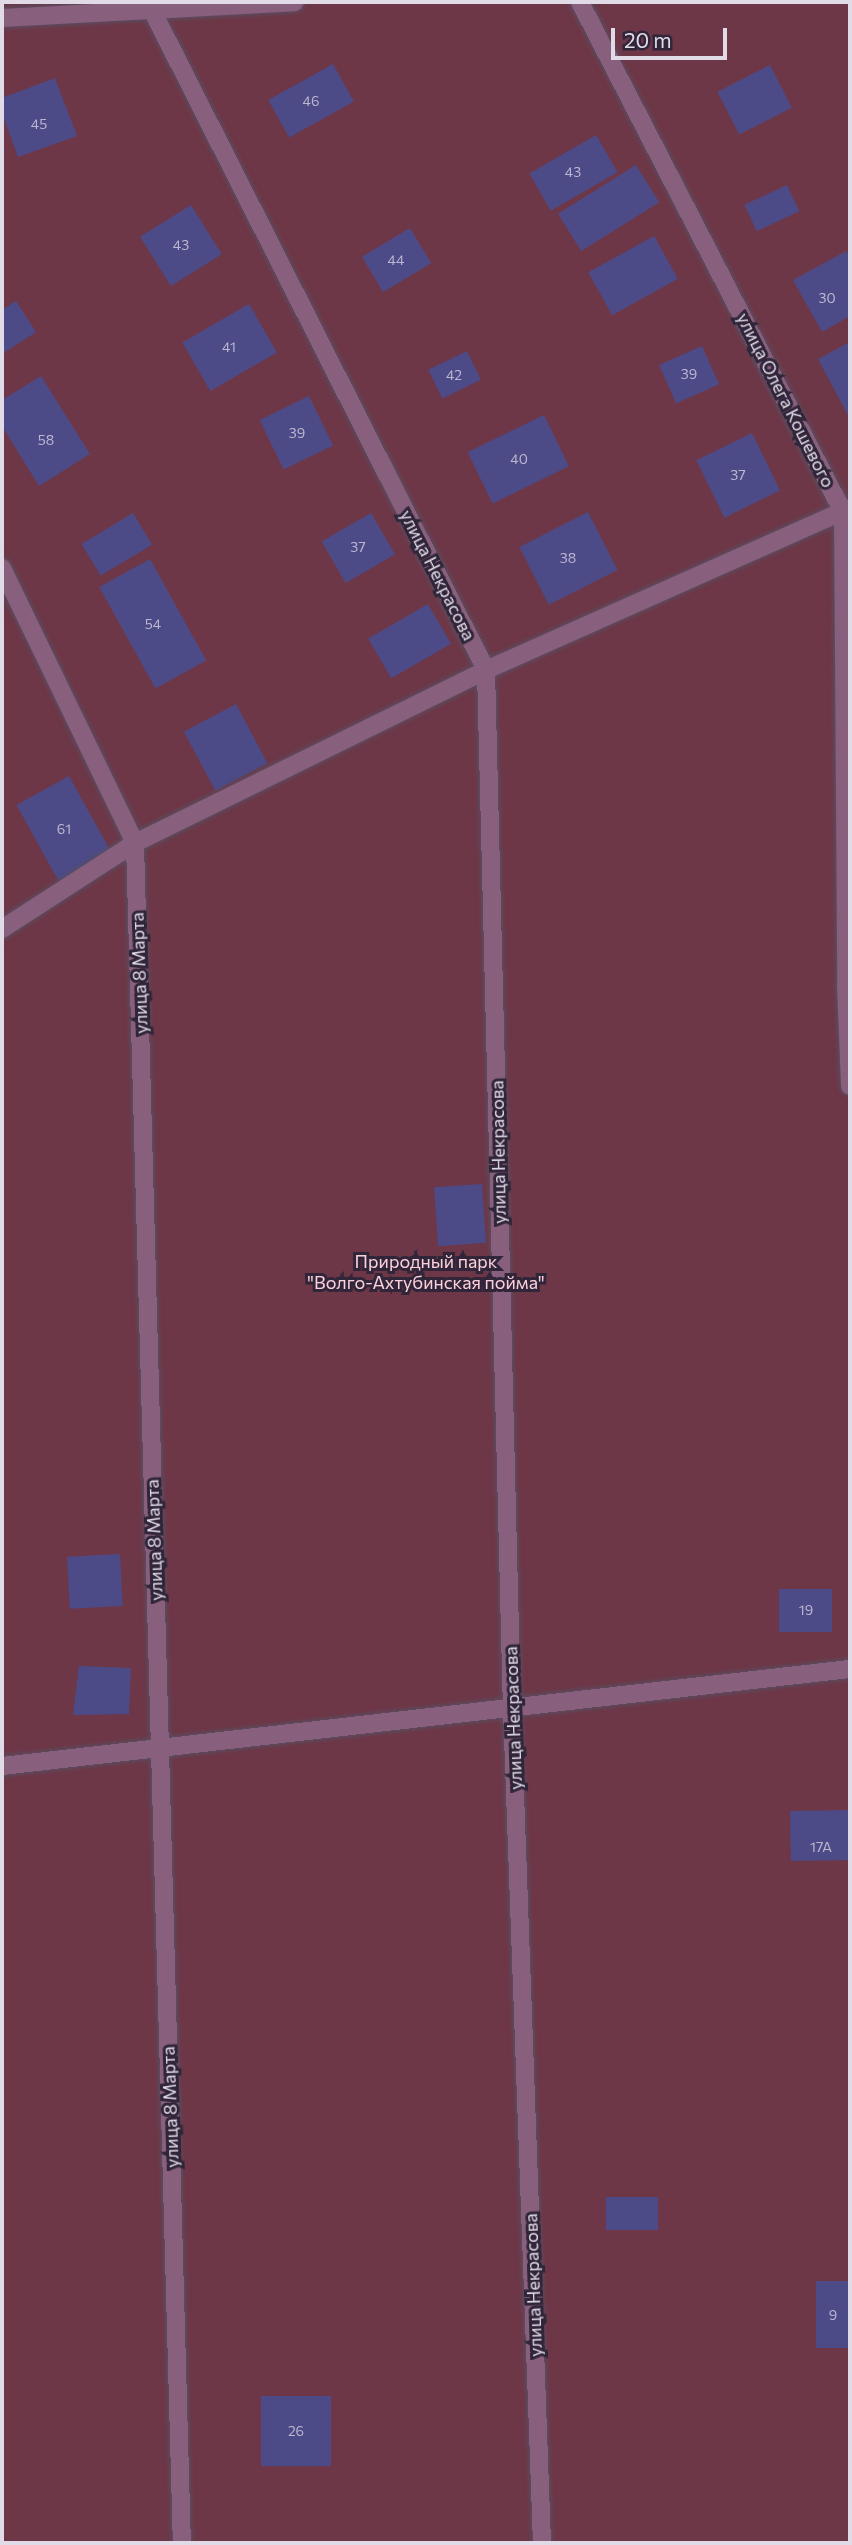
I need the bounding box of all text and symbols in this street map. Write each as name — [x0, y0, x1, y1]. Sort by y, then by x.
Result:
scale bar — [614, 14, 730, 58]
text: 20 m — [624, 27, 672, 52]
house number: 46 — [303, 93, 319, 109]
house number: 45 — [31, 116, 47, 132]
house number: 43 — [565, 164, 581, 180]
house number: 43 — [173, 237, 189, 253]
house number: 44 — [388, 252, 404, 268]
house number: 30 — [818, 290, 836, 306]
street label: улица Олега Кошевого — [733, 309, 839, 491]
house number: 41 — [222, 339, 236, 355]
house number: 39 — [681, 366, 697, 382]
house number: 42 — [446, 367, 462, 383]
house number: 39 — [289, 425, 305, 441]
house number: 58 — [38, 432, 54, 448]
house number: 40 — [510, 451, 528, 467]
house number: 37 — [730, 467, 746, 483]
street label: улица Некрасова — [396, 506, 480, 644]
house number: 37 — [350, 539, 366, 555]
house number: 38 — [560, 550, 576, 566]
house number: 54 — [145, 616, 161, 632]
house number: 61 — [57, 821, 71, 837]
street label: улица 8 Марта — [126, 912, 152, 1034]
street label: улица Некрасова — [486, 1080, 510, 1224]
park label: Природный парк "Волго-Ахтубинская пойма" — [307, 1251, 545, 1294]
street label: улица 8 Марта — [141, 1479, 167, 1601]
house number: 19 — [799, 1602, 813, 1618]
street label: улица Некрасова — [500, 1646, 526, 1790]
house number: 17А — [810, 1839, 832, 1855]
street label: улица 8 Марта — [157, 2046, 183, 2168]
street label: улица Некрасова — [520, 2213, 546, 2357]
house number: 9 — [829, 2307, 837, 2323]
house number: 26 — [288, 2423, 304, 2439]

